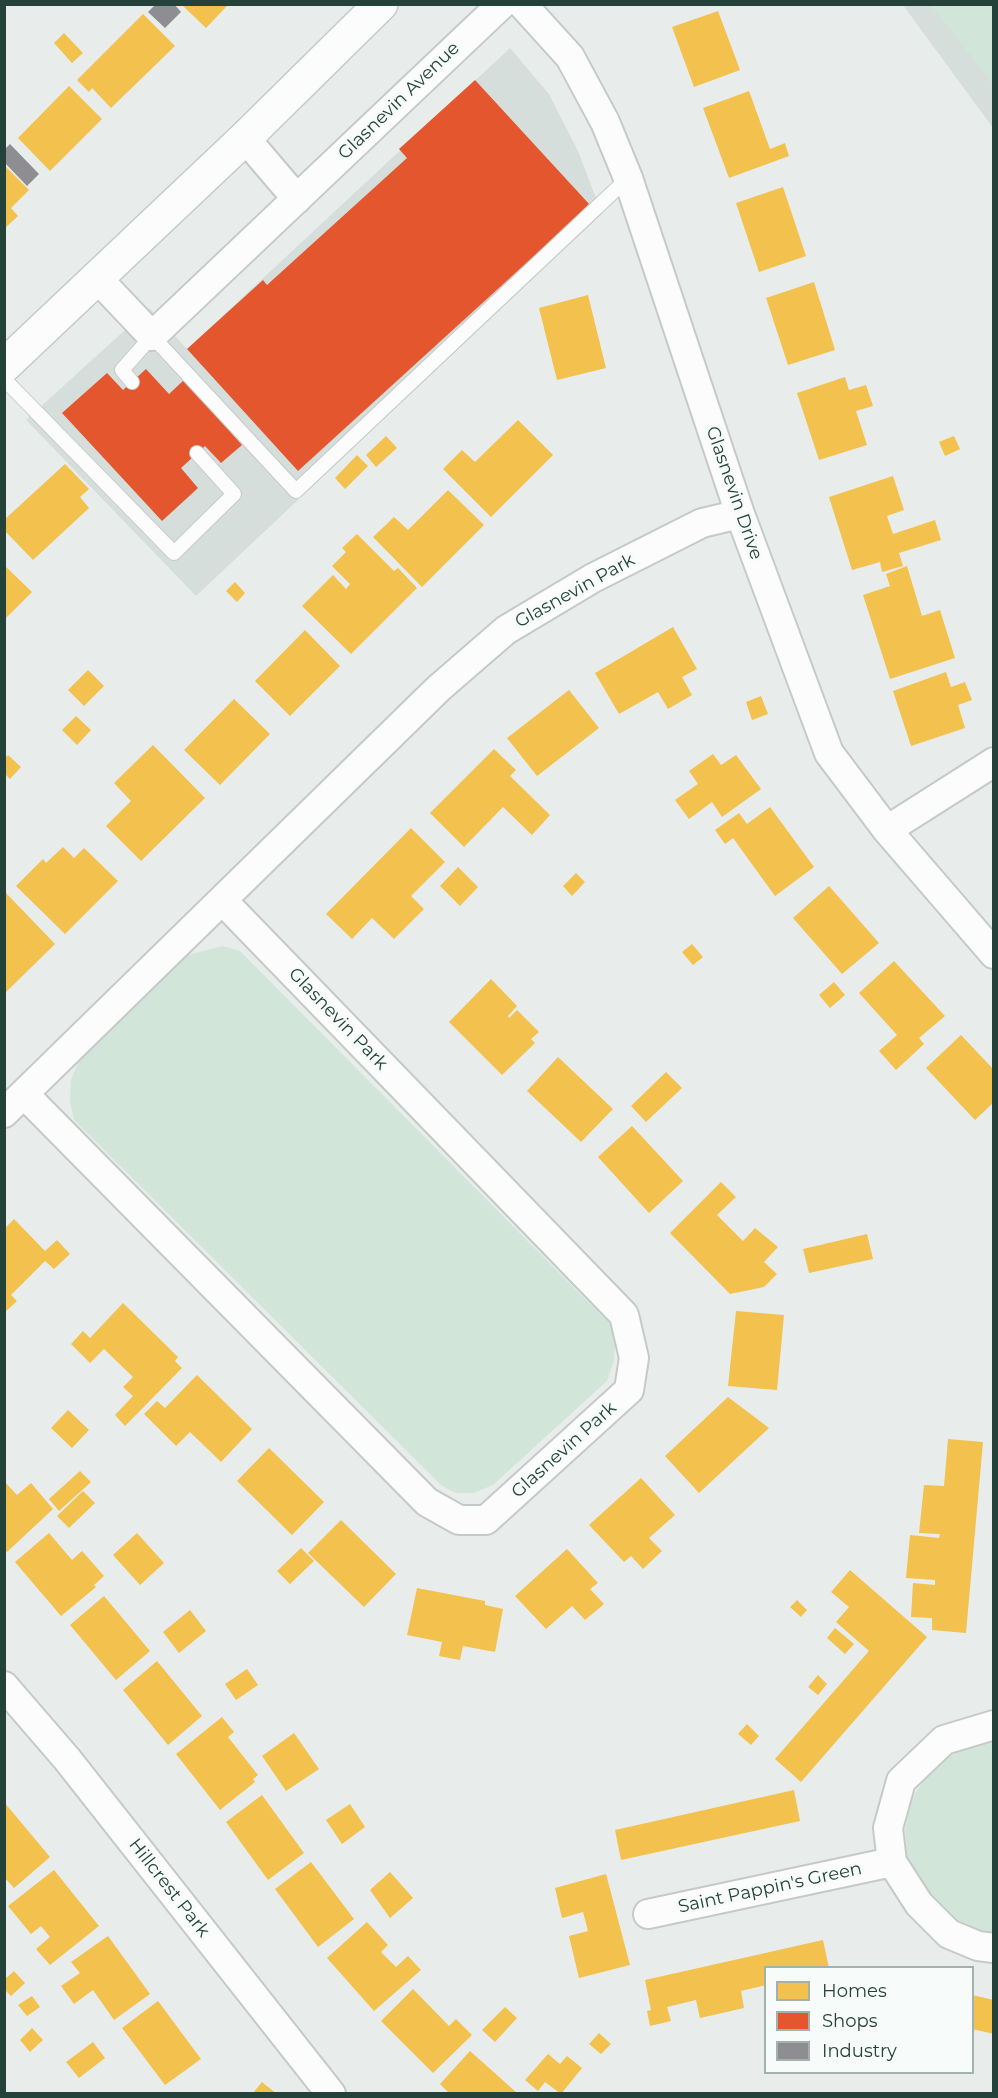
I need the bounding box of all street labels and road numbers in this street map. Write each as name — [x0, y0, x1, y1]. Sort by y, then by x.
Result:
street label: Glasnevin Avenue — [334, 38, 464, 164]
street label: Glasnevin Drive — [701, 423, 767, 563]
street label: Glasnevin Park — [511, 549, 639, 633]
street label: Glasnevin Park — [284, 963, 392, 1075]
street label: Glasnevin Park — [507, 1397, 621, 1503]
street label: Hillcrest Park — [124, 1834, 214, 1942]
street label: Saint Pappin's Green — [676, 1858, 864, 1918]

